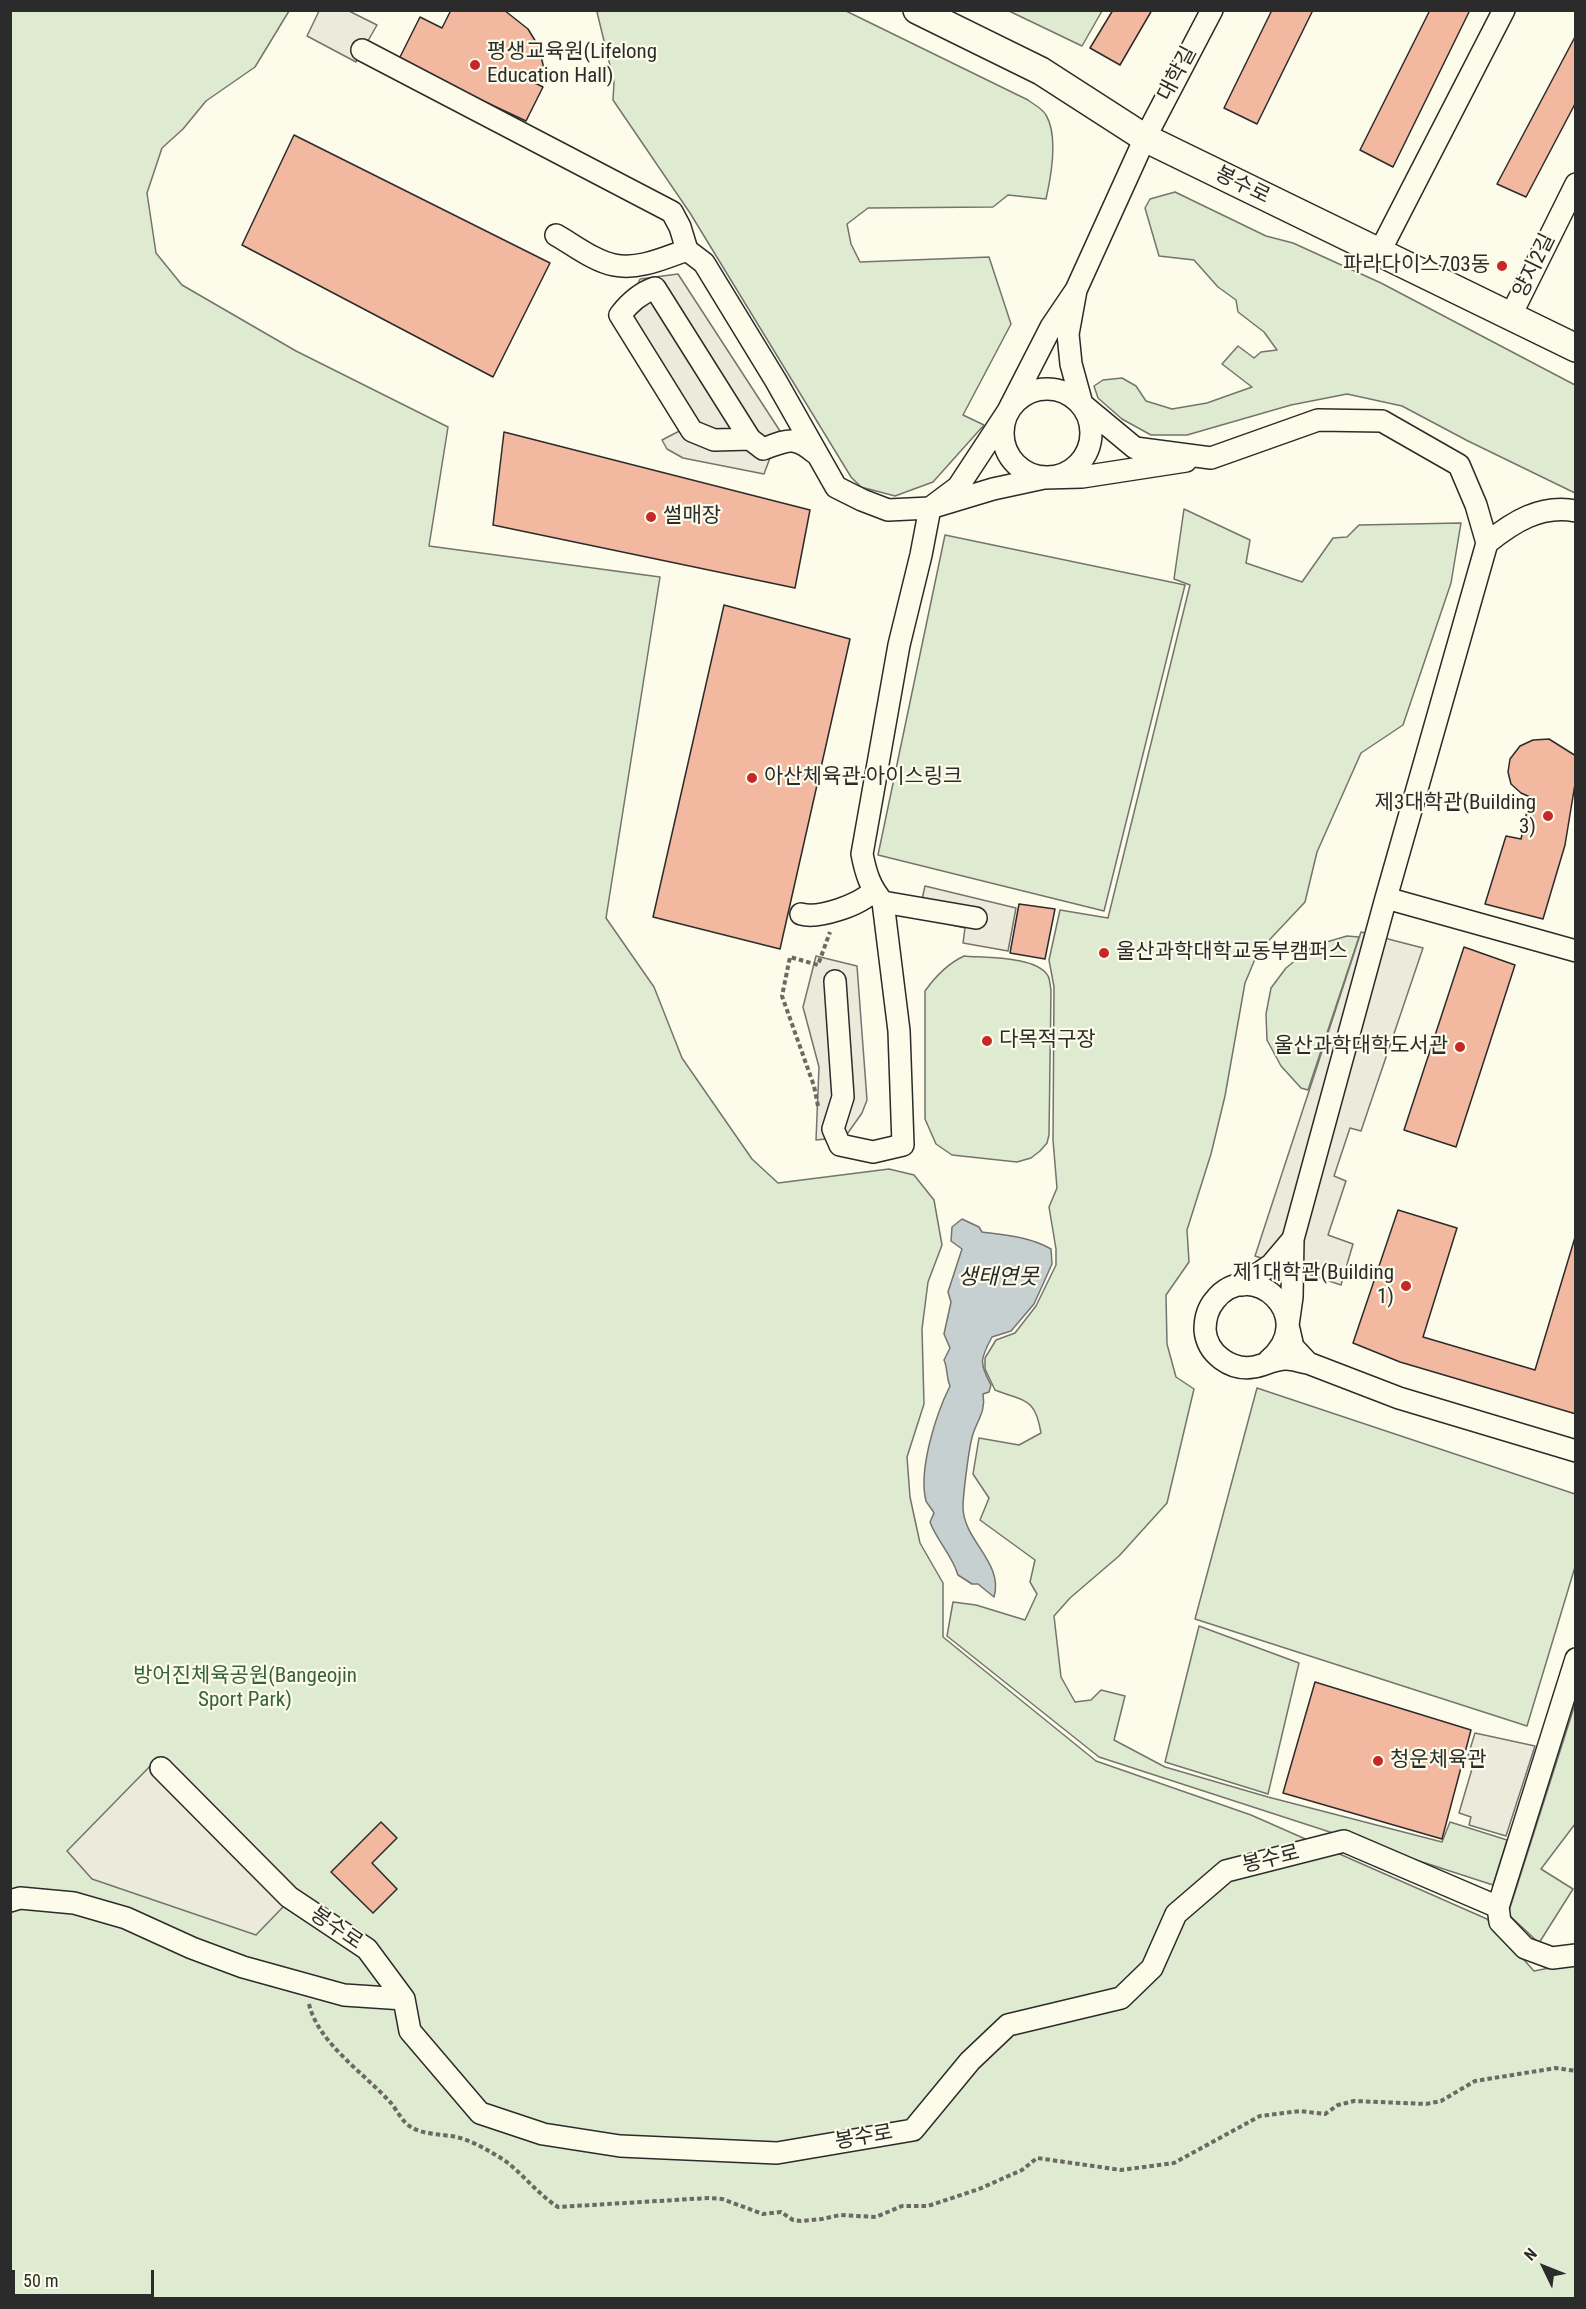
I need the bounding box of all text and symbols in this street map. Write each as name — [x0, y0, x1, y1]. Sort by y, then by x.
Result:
place label: 평생교육원(Lifelong Education Hall) — [487, 40, 657, 90]
street label: 대학길 — [1153, 42, 1203, 106]
marker: 평생교육원(Lifelong Education Hall) — [468, 58, 482, 72]
street label: 봉수로 — [1210, 162, 1274, 210]
street label: 양지2길 — [1509, 230, 1561, 302]
place label: 파라다이스703동 — [1343, 253, 1490, 279]
marker: 파라다이스703동 — [1495, 259, 1509, 273]
place label: 썰매장 — [663, 504, 721, 530]
marker: 썰매장 — [644, 510, 658, 524]
place label: 아산체육관-아이스링크 — [764, 765, 962, 791]
marker: 아산체육관-아이스링크 — [745, 771, 759, 785]
place label: 제3대학관(Building 3) — [1375, 791, 1536, 841]
marker: 제3대학관(Building 3) — [1541, 809, 1555, 823]
place label: 울산과학대학교동부캠퍼스 — [1116, 940, 1348, 966]
marker: 울산과학대학교동부캠퍼스 — [1097, 946, 1111, 960]
place label: 다목적구장 — [999, 1028, 1096, 1054]
marker: 다목적구장 — [980, 1034, 994, 1048]
place label: 울산과학대학도서관 — [1274, 1034, 1448, 1060]
marker: 울산과학대학도서관 — [1453, 1040, 1467, 1054]
place label: 제1대학관(Building 1) — [1233, 1261, 1394, 1311]
water label: 생태연못 — [958, 1265, 1038, 1291]
marker: 제1대학관(Building 1) — [1399, 1279, 1413, 1293]
park label: 방어진체육공원(Bangeojin Sport Park) — [133, 1664, 357, 1714]
place label: 청운체육관 — [1390, 1748, 1487, 1774]
marker: 청운체육관 — [1371, 1754, 1385, 1768]
street label: 봉수로 — [1240, 1841, 1302, 1879]
street label: 봉수로 — [305, 1902, 367, 1956]
street label: 봉수로 — [833, 2121, 895, 2155]
north arrow — [1514, 2237, 1574, 2297]
text: N — [1520, 2244, 1541, 2264]
scale bar — [15, 2258, 158, 2296]
text: 50 m — [23, 2270, 58, 2291]

